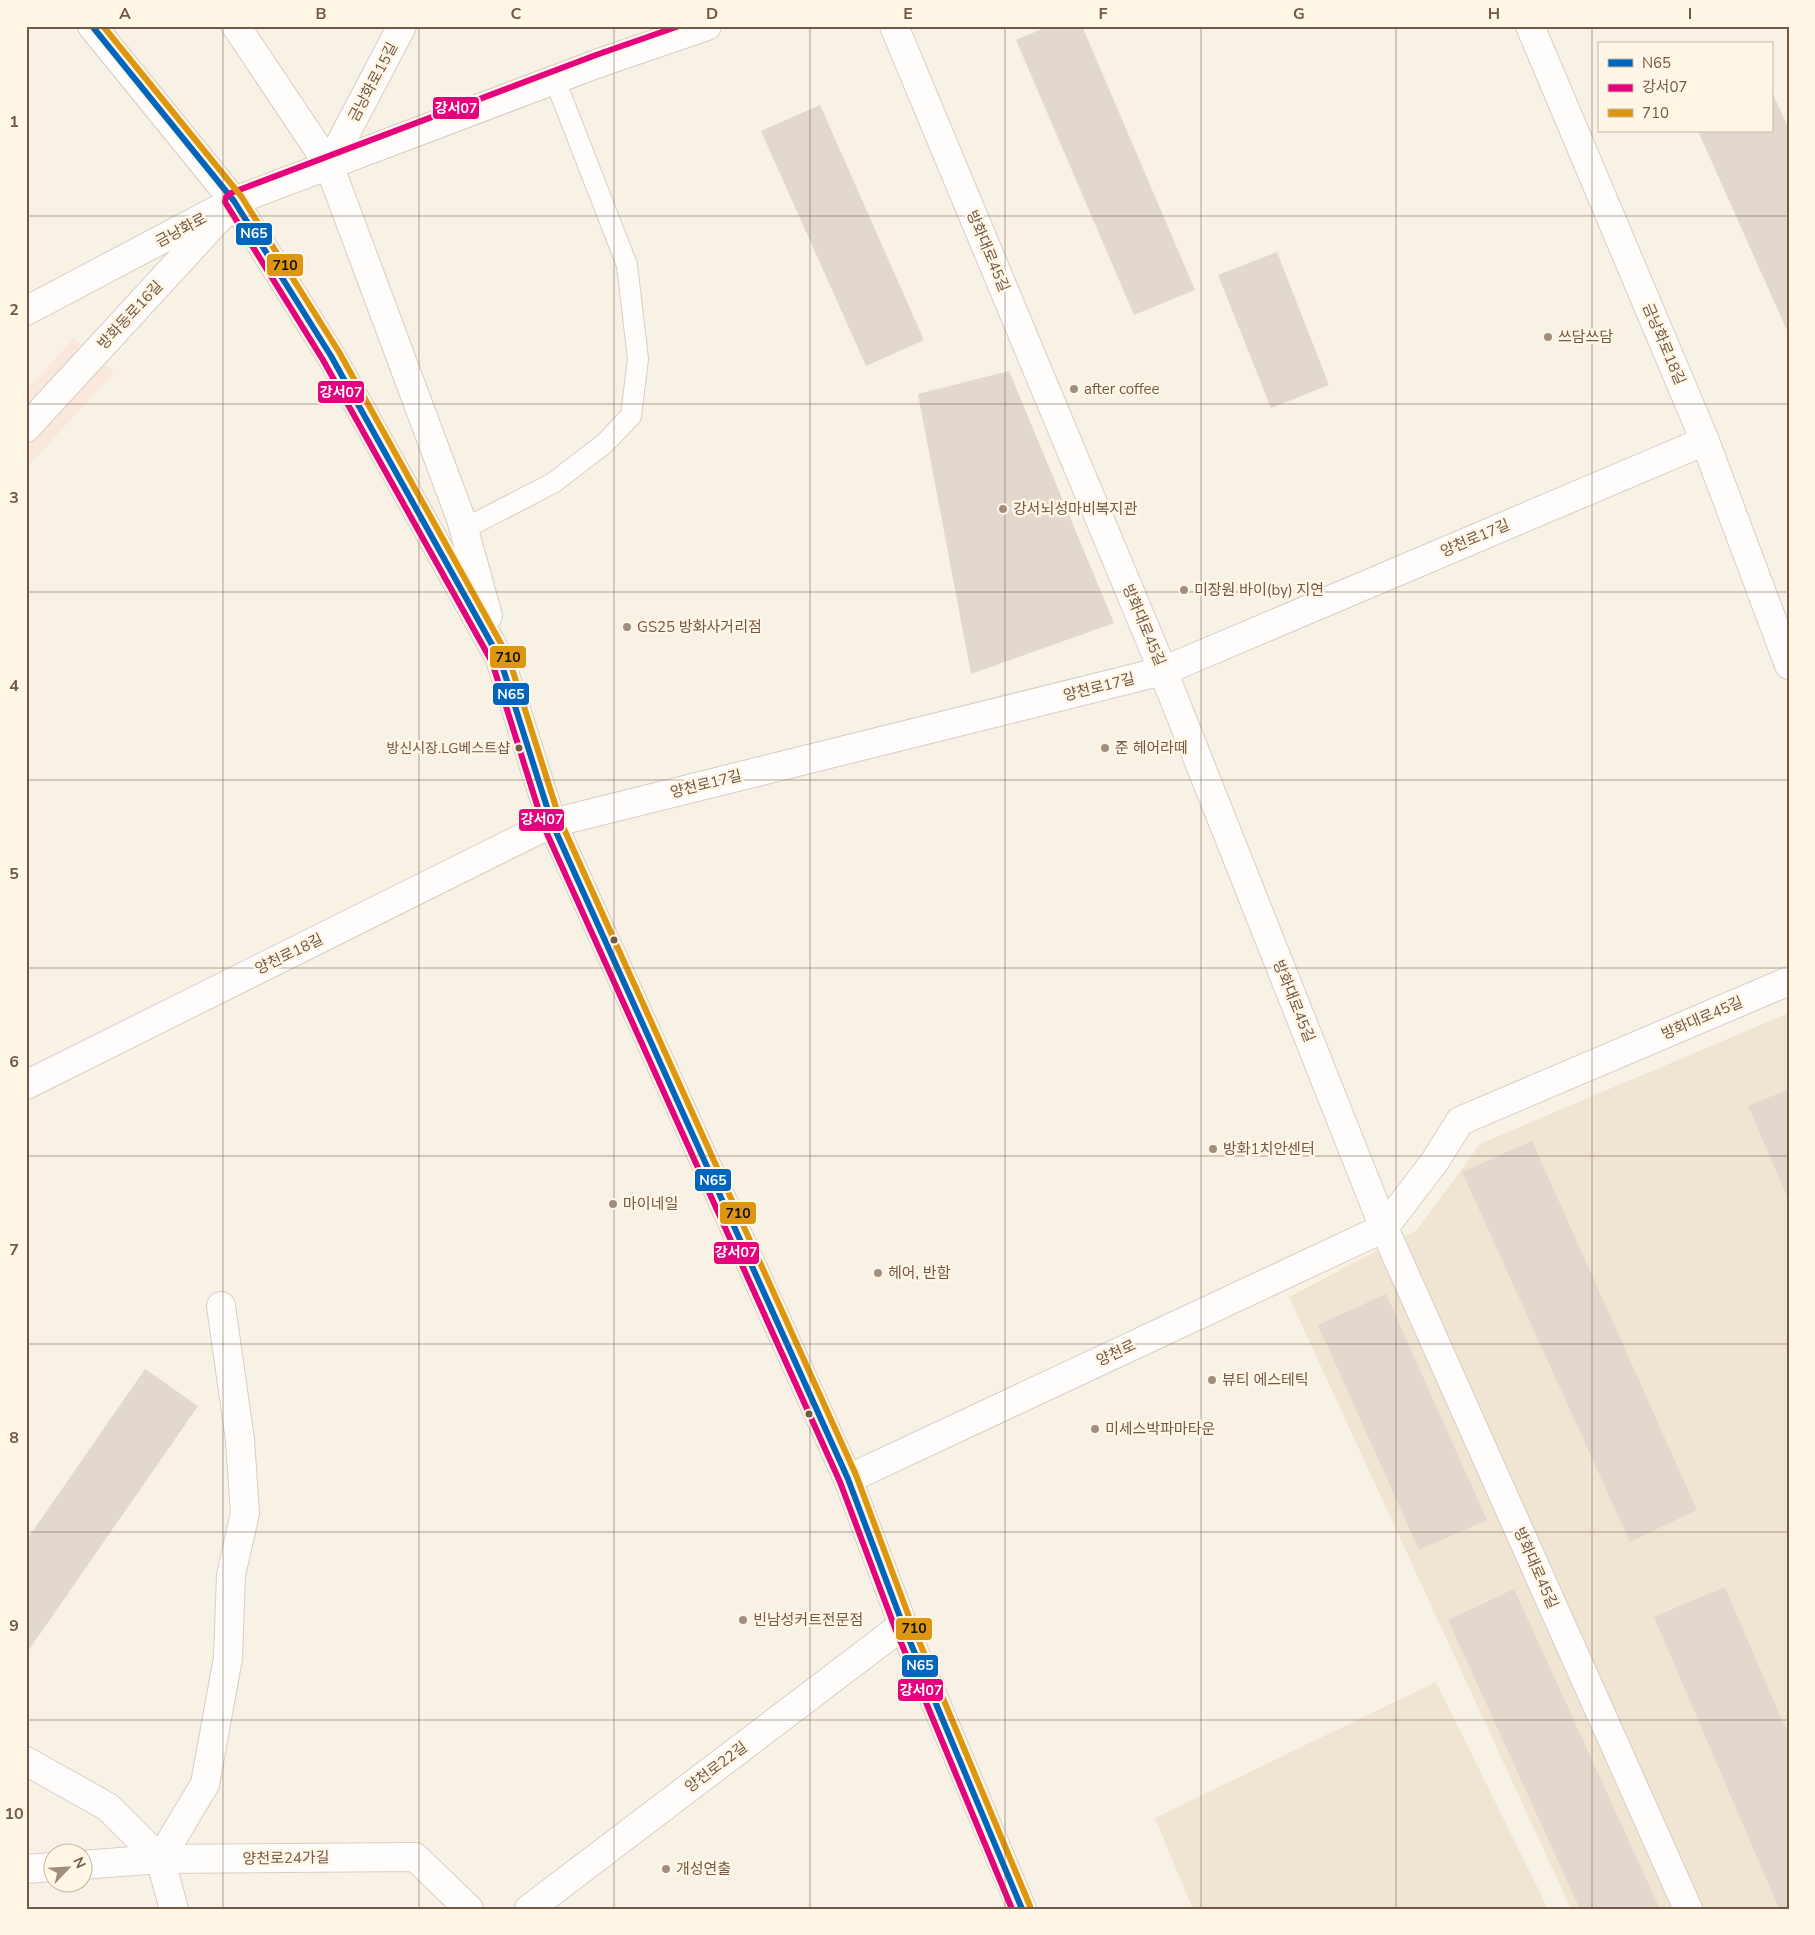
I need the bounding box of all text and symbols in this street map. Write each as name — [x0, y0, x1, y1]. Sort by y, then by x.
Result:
text: A — [119, 3, 131, 25]
text: B — [315, 3, 327, 25]
text: C — [511, 3, 522, 25]
text: D — [706, 3, 718, 25]
text: E — [903, 3, 913, 25]
text: F — [1099, 3, 1108, 25]
text: G — [1293, 3, 1305, 25]
text: H — [1488, 3, 1500, 25]
text: I — [1688, 3, 1692, 25]
street label: 금낭화로15길 — [344, 39, 402, 125]
legend — [1598, 42, 1772, 132]
text: N65 — [1642, 53, 1671, 73]
text: 강서07 — [1642, 77, 1688, 97]
line badge: 강서07 — [432, 96, 480, 120]
text: 강서07 — [435, 99, 477, 118]
text: 710 — [1642, 103, 1669, 123]
text: 1 — [9, 111, 19, 133]
street label: 방화대로45길 — [962, 207, 1014, 295]
street label: 금낭화로 — [152, 208, 210, 252]
line badge: N65 — [235, 222, 273, 246]
text: N65 — [240, 224, 268, 243]
line badge: 710 — [266, 253, 304, 277]
text: 710 — [272, 256, 298, 275]
street label: 방화동로16길 — [93, 276, 167, 354]
text: 2 — [9, 299, 19, 321]
street label: 금낭화로18길 — [1638, 300, 1690, 388]
place label: 쓰담쓰담 — [1558, 327, 1613, 347]
marker: 쓰담쓰담 — [1542, 331, 1554, 343]
place label: after coffee — [1084, 379, 1160, 399]
line badge: 강서07 — [317, 380, 365, 404]
text: 강서07 — [320, 383, 362, 402]
marker: after coffee — [1068, 383, 1080, 395]
text: 3 — [9, 487, 19, 509]
place label: 강서뇌성마비복지관 — [1013, 499, 1137, 519]
marker: 강서뇌성마비복지관 — [997, 503, 1009, 515]
street label: 양천로17길 — [1437, 514, 1513, 562]
place label: 미장원 바이(by) 지연 — [1194, 580, 1324, 600]
street label: 방화대로45길 — [1118, 581, 1170, 669]
marker: 미장원 바이(by) 지연 — [1178, 584, 1190, 596]
place label: GS25 방화사거리점 — [637, 617, 762, 637]
marker: GS25 방화사거리점 — [621, 621, 633, 633]
line badge: 710 — [489, 645, 527, 669]
text: 710 — [495, 648, 521, 667]
street label: 양천로17길 — [1061, 668, 1137, 706]
text: 4 — [9, 675, 19, 697]
line badge: N65 — [492, 682, 530, 706]
text: N65 — [497, 685, 525, 704]
place label: 준 헤어라떼 — [1115, 738, 1188, 758]
place label: 방신시장.LG베스트샵 — [387, 739, 510, 758]
marker: 준 헤어라떼 — [1099, 742, 1111, 754]
marker: 방신시장.LG베스트샵 — [514, 743, 524, 753]
street label: 양천로17길 — [668, 765, 744, 803]
line badge: 강서07 — [518, 808, 565, 832]
text: 강서07 — [521, 810, 563, 829]
text: 5 — [9, 863, 19, 885]
street label: 양천로18길 — [252, 929, 326, 979]
unlabelled marker — [609, 935, 619, 945]
street label: 방화대로45길 — [1268, 957, 1320, 1045]
street label: 방화대로45길 — [1658, 992, 1746, 1044]
text: 6 — [9, 1051, 19, 1073]
place label: 방화1치안센터 — [1223, 1139, 1315, 1159]
marker: 방화1치안센터 — [1207, 1143, 1219, 1155]
line badge: N65 — [694, 1168, 732, 1192]
text: N65 — [699, 1171, 727, 1190]
place label: 마이네일 — [623, 1194, 678, 1214]
marker: 마이네일 — [607, 1198, 619, 1210]
line badge: 710 — [719, 1201, 757, 1225]
text: 710 — [725, 1204, 751, 1223]
text: 7 — [9, 1239, 19, 1261]
line badge: 강서07 — [713, 1241, 760, 1265]
text: 강서07 — [715, 1243, 757, 1262]
place label: 헤어, 반함 — [888, 1263, 951, 1283]
marker: 헤어, 반함 — [872, 1267, 884, 1279]
street label: 양천로 — [1093, 1335, 1139, 1371]
place label: 뷰티 에스테틱 — [1222, 1370, 1309, 1390]
marker: 뷰티 에스테틱 — [1206, 1374, 1218, 1386]
unlabelled marker — [804, 1409, 814, 1419]
place label: 미세스박파마타운 — [1105, 1419, 1215, 1439]
marker: 미세스박파마타운 — [1089, 1423, 1101, 1435]
text: 8 — [9, 1427, 19, 1449]
street label: 방화대로45길 — [1509, 1524, 1563, 1612]
place label: 빈남성커트전문점 — [753, 1610, 863, 1630]
marker: 빈남성커트전문점 — [737, 1614, 749, 1626]
text: 9 — [9, 1615, 19, 1637]
line badge: 710 — [895, 1617, 933, 1641]
text: 710 — [901, 1619, 927, 1638]
line badge: N65 — [901, 1654, 939, 1678]
text: N65 — [906, 1656, 934, 1675]
line badge: 강서07 — [897, 1678, 944, 1702]
text: 강서07 — [900, 1681, 942, 1700]
street label: 양천로22길 — [681, 1737, 751, 1797]
text: 10 — [4, 1803, 24, 1825]
north arrow — [42, 1842, 92, 1892]
street label: 양천로24가길 — [242, 1847, 330, 1869]
text: N — [69, 1854, 90, 1871]
place label: 개성연출 — [676, 1859, 731, 1879]
marker: 개성연출 — [660, 1863, 672, 1875]

